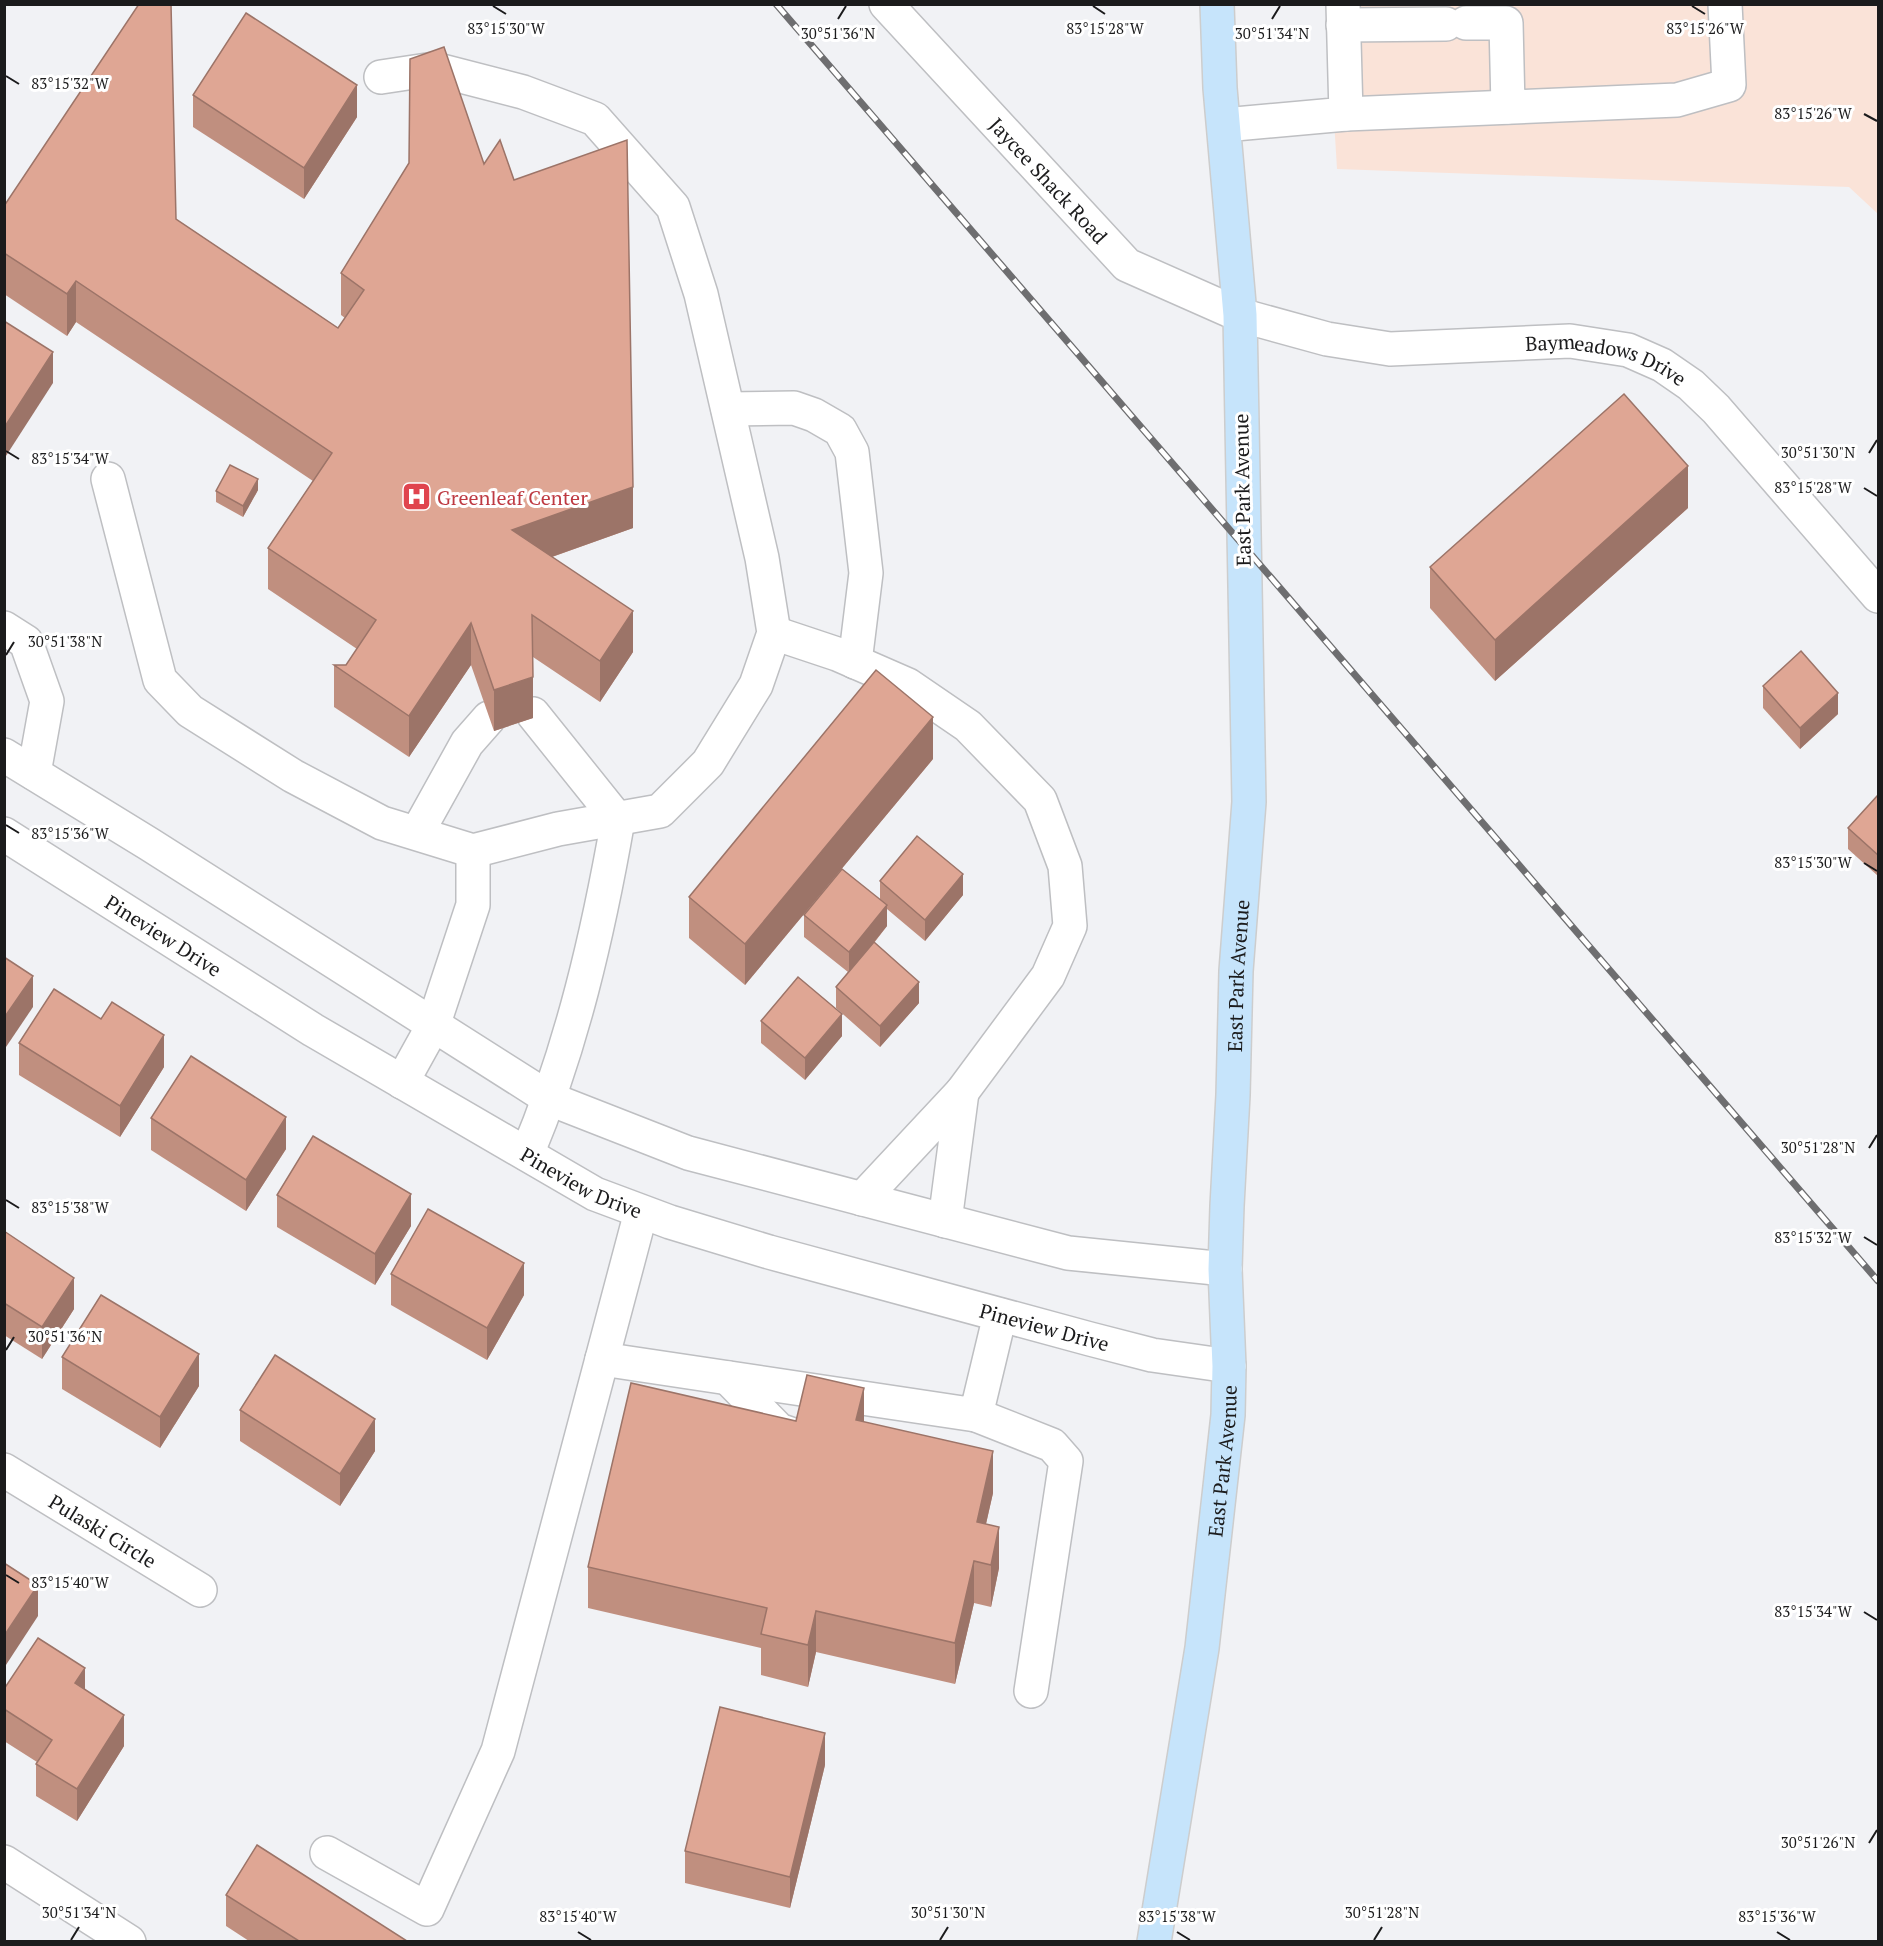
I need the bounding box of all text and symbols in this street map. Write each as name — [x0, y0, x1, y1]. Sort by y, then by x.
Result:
text: 83°15'30"W — [467, 18, 546, 38]
text: 83°15'28"W — [1066, 18, 1145, 38]
text: 83°15'26"W — [1666, 18, 1745, 38]
text: 30°51'36"N — [801, 23, 875, 43]
text: 30°51'34"N — [1235, 23, 1309, 43]
text: 83°15'32"W — [31, 73, 110, 93]
text: 83°15'26"W — [1774, 103, 1853, 123]
street label: Jaycee Shack Road — [984, 111, 1114, 249]
street label: Baymeadows Drive — [1525, 327, 1692, 391]
street label: East Park Avenue — [1227, 413, 1257, 567]
text: 30°51'30"N — [1781, 442, 1855, 462]
text: 83°15'34"W — [31, 448, 110, 468]
text: 83°15'28"W — [1774, 477, 1853, 497]
hospital icon: Greenleaf Center — [400, 481, 432, 513]
place label: Greenleaf Center — [437, 484, 588, 511]
text: 30°51'38"N — [28, 631, 102, 651]
text: 83°15'36"W — [31, 823, 110, 843]
text: 83°15'30"W — [1774, 852, 1853, 872]
street label: Pineview Drive — [100, 888, 227, 982]
street label: East Park Avenue — [1221, 898, 1255, 1052]
text: 30°51'28"N — [1781, 1137, 1855, 1157]
street label: Pineview Drive — [516, 1140, 646, 1224]
text: 83°15'38"W — [31, 1197, 110, 1217]
text: 83°15'32"W — [1774, 1227, 1853, 1247]
street label: Pineview Drive — [977, 1296, 1112, 1357]
text: 30°51'36"N — [28, 1326, 102, 1346]
street label: East Park Avenue — [1201, 1385, 1242, 1538]
street label: Pulaski Circle — [44, 1487, 162, 1574]
text: 83°15'40"W — [31, 1572, 110, 1592]
text: 83°15'34"W — [1774, 1601, 1853, 1621]
text: 30°51'26"N — [1781, 1832, 1855, 1852]
text: 30°51'34"N — [42, 1902, 116, 1922]
text: 30°51'30"N — [911, 1902, 985, 1922]
text: 30°51'28"N — [1345, 1902, 1419, 1922]
text: 83°15'40"W — [539, 1906, 618, 1926]
text: 83°15'38"W — [1138, 1906, 1217, 1926]
text: 83°15'36"W — [1738, 1906, 1817, 1926]

